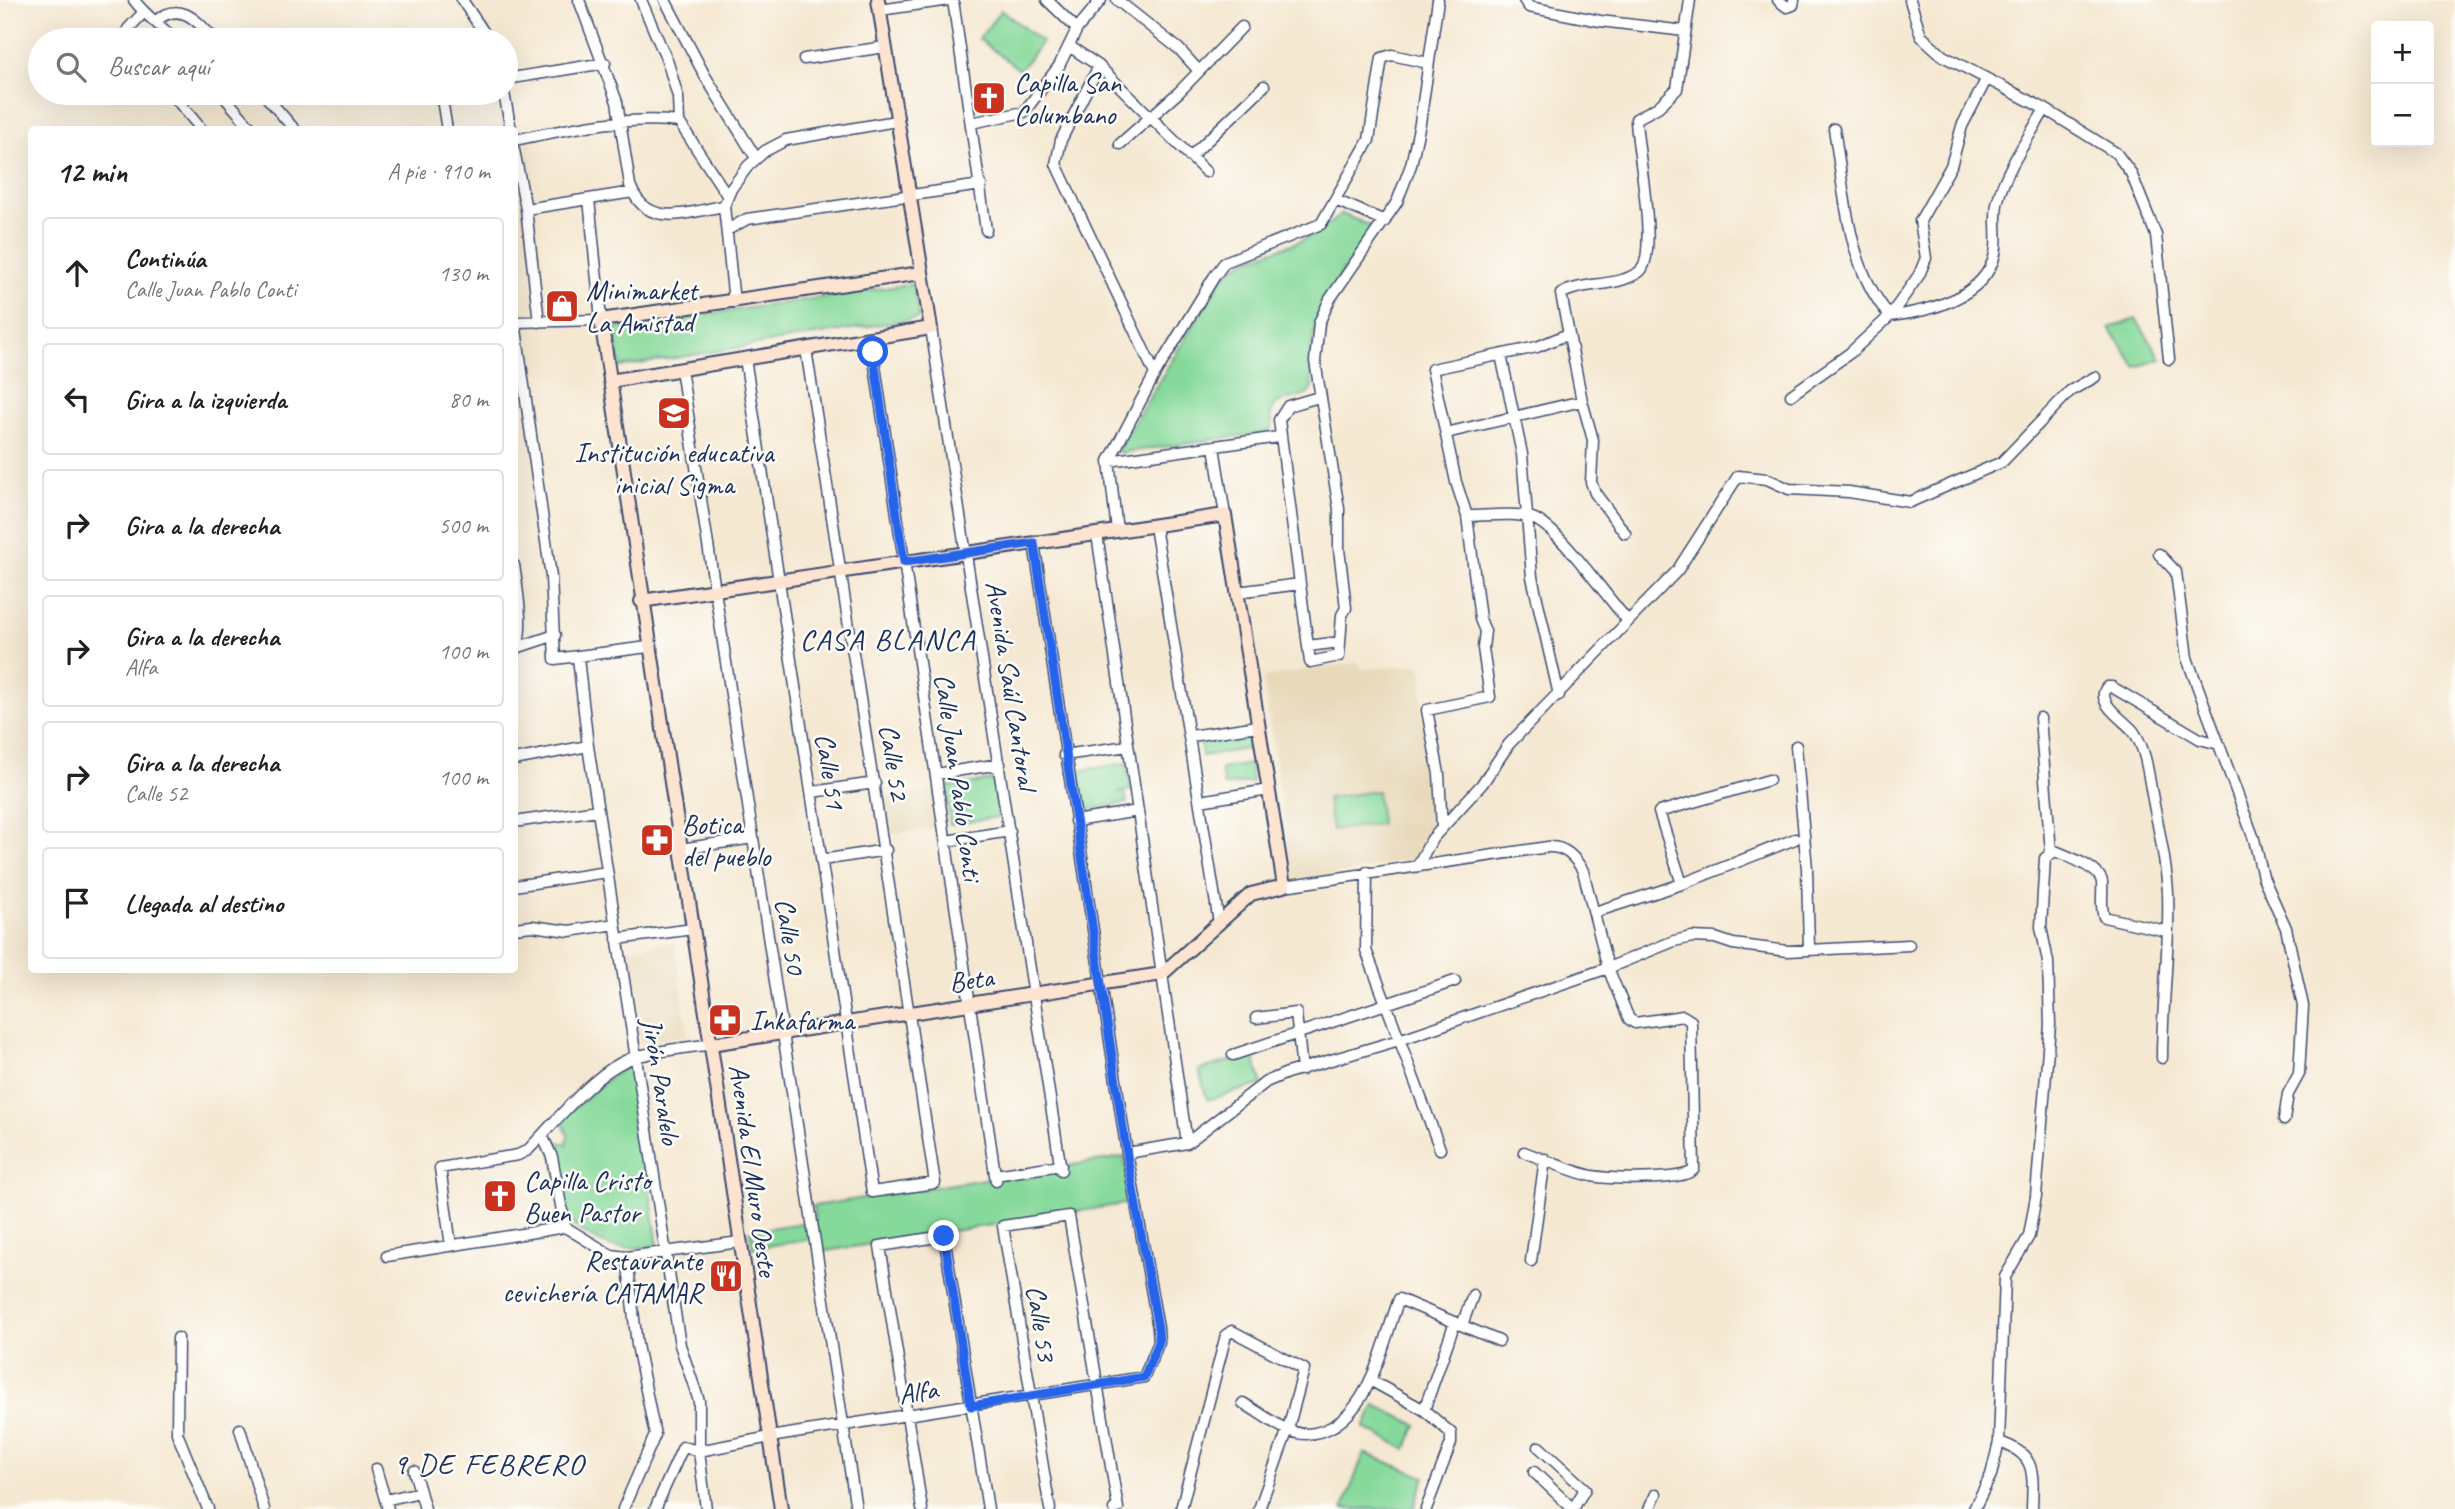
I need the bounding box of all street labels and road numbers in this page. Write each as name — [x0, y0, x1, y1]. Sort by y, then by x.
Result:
street label: Avenida Saúl Cantoral — [978, 578, 1046, 797]
street label: Calle Juan Pablo Conti — [927, 671, 991, 886]
street label: Calle 52 — [871, 722, 918, 805]
street label: Calle 51 — [807, 731, 854, 813]
street label: Calle 50 — [767, 896, 814, 979]
street label: Beta — [947, 959, 997, 1000]
street label: Jirón Paralelo — [634, 1014, 689, 1149]
street label: Avenida El Muro Oeste — [721, 1062, 786, 1280]
street label: Calle 53 — [1018, 1283, 1065, 1366]
street label: Alfa — [896, 1371, 942, 1412]

